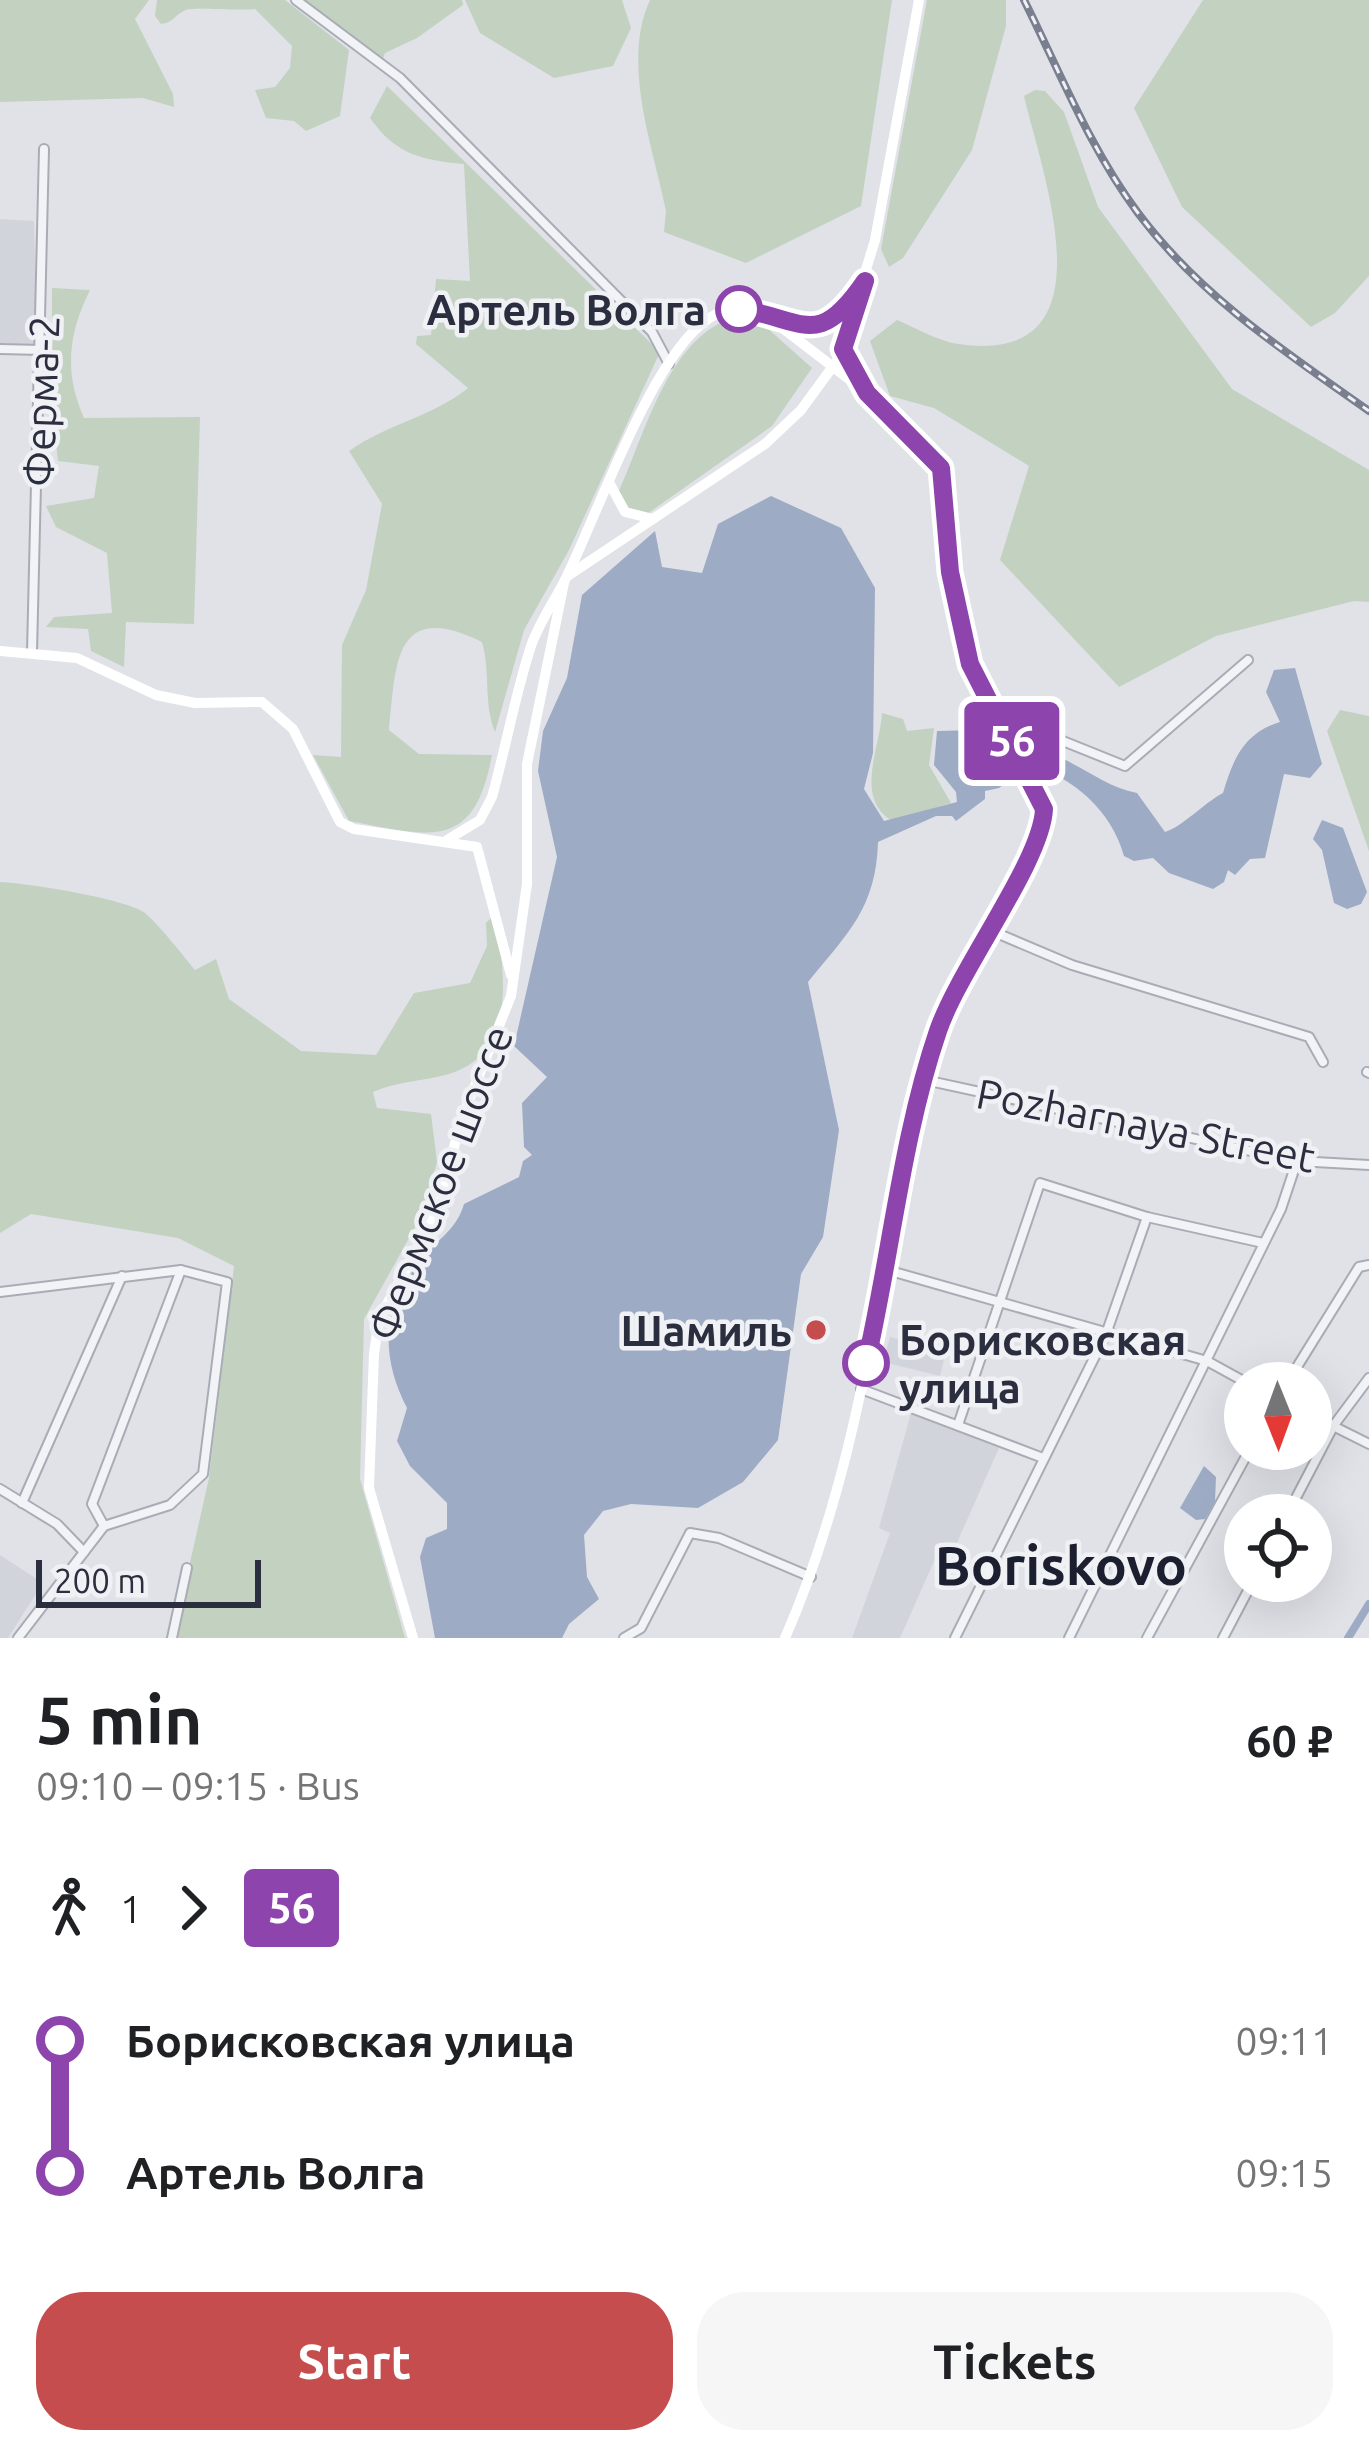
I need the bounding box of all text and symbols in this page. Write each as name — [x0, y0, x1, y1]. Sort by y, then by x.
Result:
place label: Артель Волга — [426, 286, 706, 333]
marker: Артель Волга — [717, 287, 761, 331]
street label: Ферма-2 — [15, 314, 67, 488]
line badge: 56 — [958, 702, 1066, 780]
text: 56 — [988, 717, 1036, 764]
street label: Фермское шоссе — [358, 1019, 522, 1347]
street label: Pozharnaya Street — [973, 1069, 1319, 1181]
place label: Шамиль — [620, 1307, 792, 1354]
place label: Борисковская улица — [899, 1316, 1186, 1411]
marker: Шамиль — [803, 1317, 829, 1343]
marker: Борисковская улица — [844, 1341, 888, 1385]
north arrow — [1224, 1362, 1332, 1470]
map controls — [1224, 1362, 1332, 1602]
button: locate — [1224, 1494, 1332, 1602]
district label: Boriskovo — [935, 1535, 1187, 1595]
scale bar — [36, 1554, 261, 1607]
text: 200 m — [54, 1562, 146, 1599]
text: 5 min — [36, 1682, 203, 1756]
text: 60 ₽ — [1246, 1715, 1333, 1766]
text: 09:10 – 09:15 · Bus — [36, 1764, 360, 1807]
icon: walk — [36, 1875, 102, 1941]
icon: forward — [160, 1875, 226, 1941]
text: 56 — [268, 1884, 315, 1931]
text: 1 — [120, 1887, 142, 1930]
text: Борисковская улица — [126, 2015, 575, 2066]
text: 09:11 — [1235, 2019, 1333, 2062]
text: Артель Волга — [126, 2147, 426, 2198]
text: 09:15 — [1235, 2151, 1333, 2194]
button: Start — [36, 2292, 673, 2430]
button: Tickets — [697, 2292, 1333, 2430]

